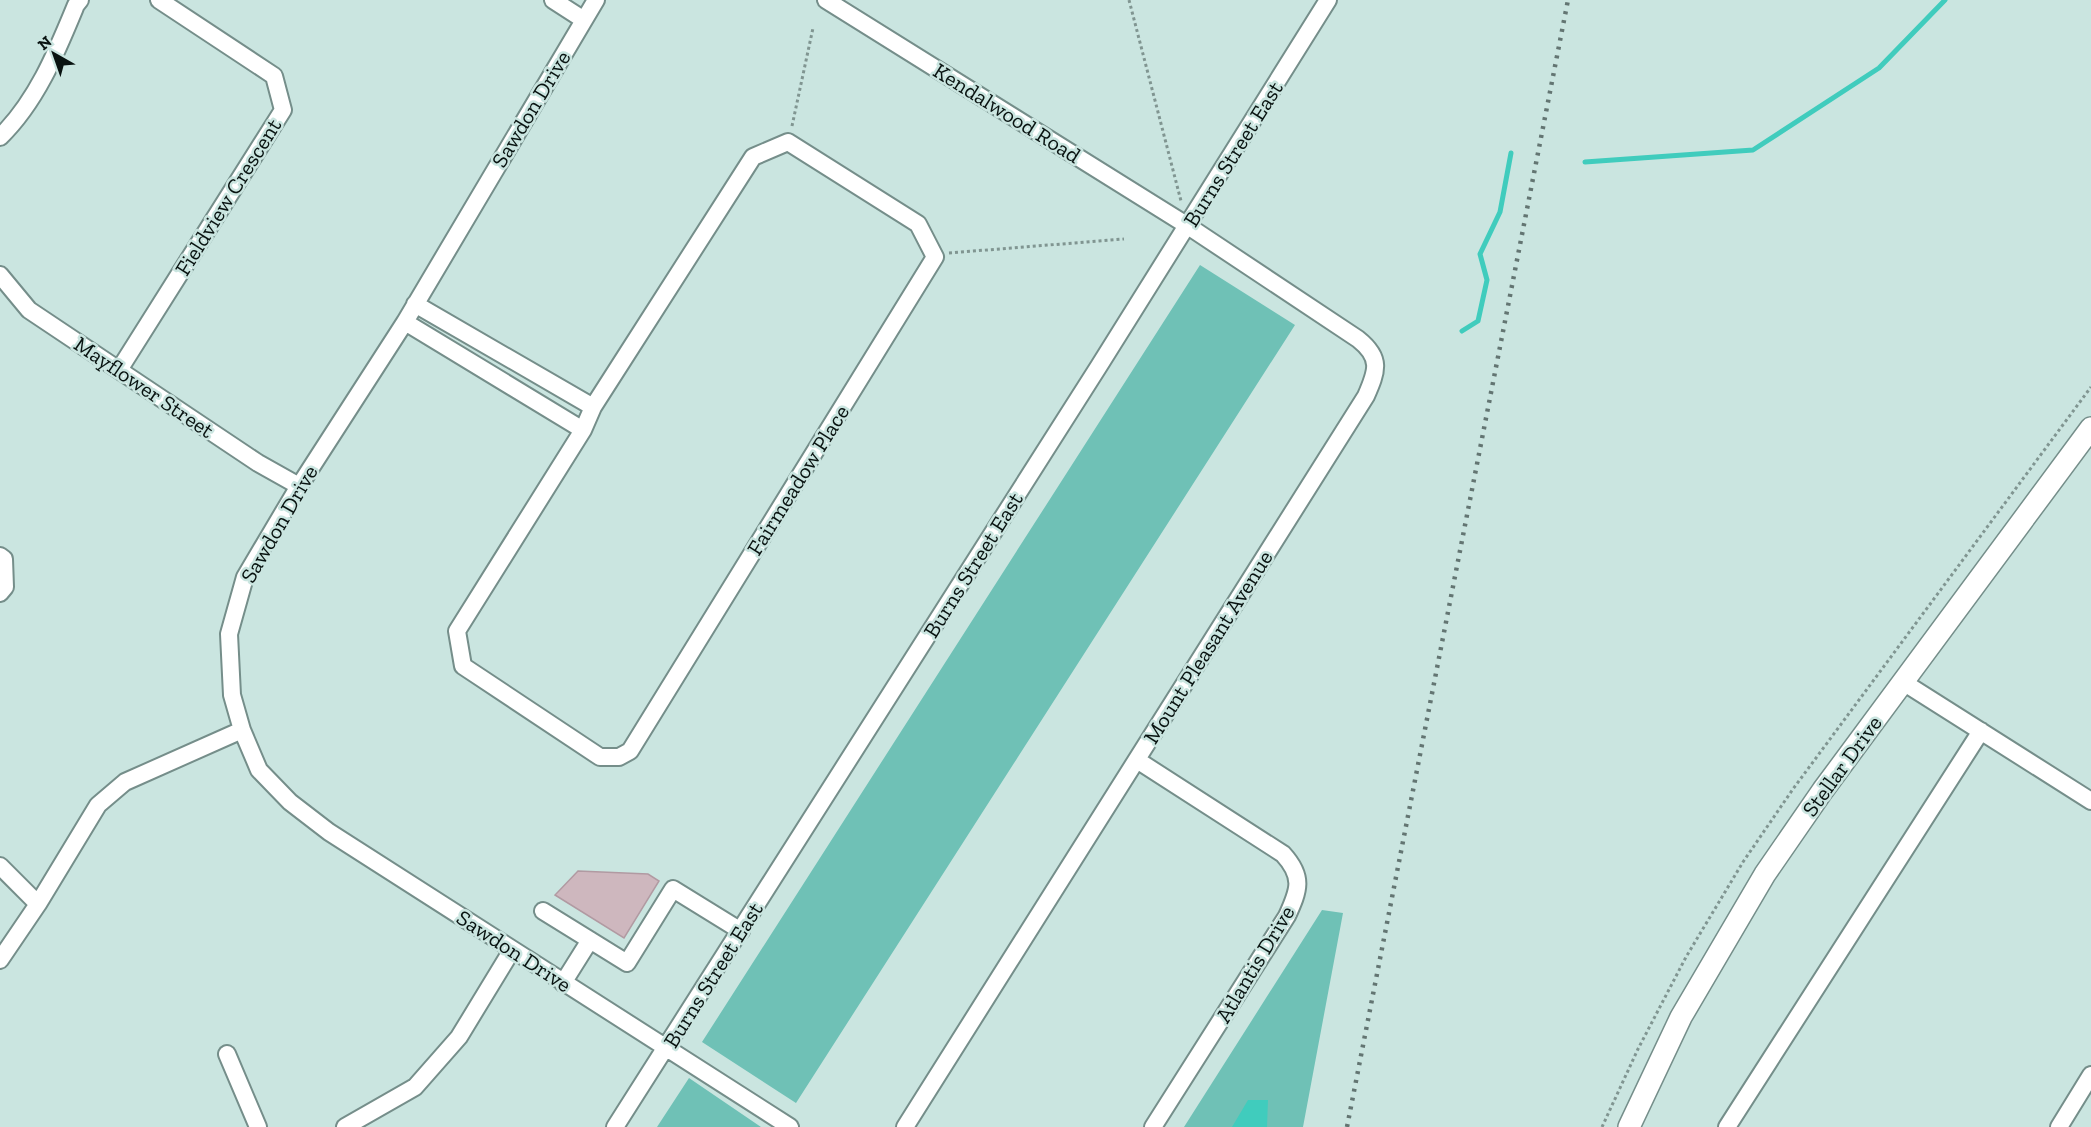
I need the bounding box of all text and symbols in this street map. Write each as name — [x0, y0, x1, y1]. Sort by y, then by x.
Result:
north arrow — [24, 24, 84, 84]
text: N — [34, 32, 55, 54]
street label: Sawdon Drive — [486, 46, 576, 172]
street label: Kendalwood Road — [928, 57, 1086, 169]
street label: Burns Street East — [1177, 76, 1289, 232]
street label: Fieldview Crescent — [169, 113, 288, 280]
street label: Mayflower Street — [69, 330, 220, 444]
street label: Fairmeadow Place — [741, 400, 855, 560]
street label: Sawdon Drive — [234, 460, 324, 588]
street label: Burns Street East — [917, 487, 1029, 643]
street label: Mount Pleasant Avenue — [1138, 545, 1278, 749]
street label: Stellar Drive — [1796, 710, 1888, 822]
street label: Burns Street East — [657, 897, 769, 1053]
street label: Atlantis Drive — [1209, 900, 1301, 1028]
street label: Sawdon Drive — [452, 904, 576, 998]

